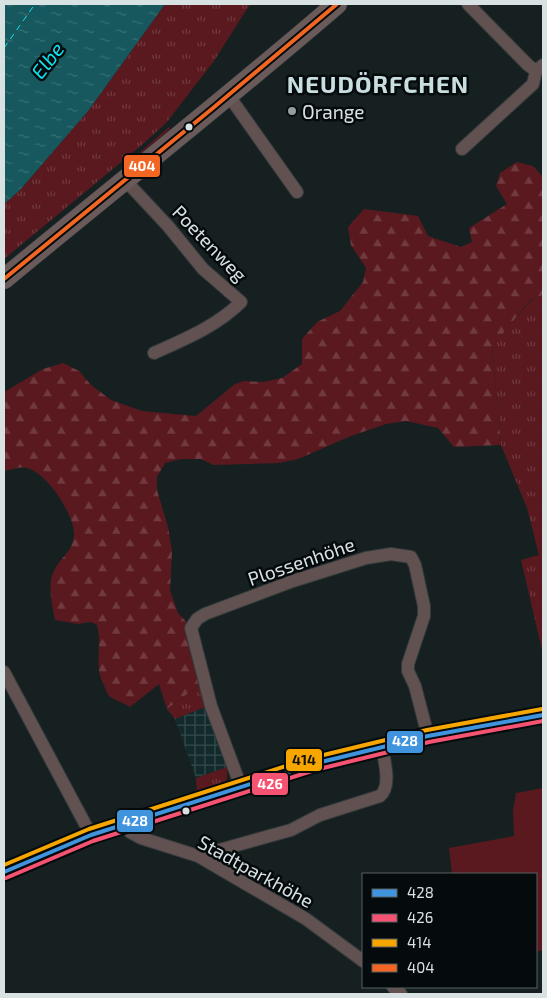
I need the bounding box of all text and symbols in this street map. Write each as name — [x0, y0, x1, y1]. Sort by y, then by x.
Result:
water label: Elbe — [26, 37, 69, 83]
district label: NEUDÖRFCHEN — [287, 69, 469, 98]
place label: Orange — [302, 100, 365, 123]
marker: Orange — [286, 105, 298, 117]
unlabelled marker — [184, 122, 194, 132]
line badge: 404 — [123, 154, 161, 178]
text: 404 — [129, 157, 155, 174]
street label: Poetenweg — [168, 200, 252, 286]
street label: Plossenhöhe — [245, 532, 357, 590]
line badge: 428 — [386, 730, 424, 754]
text: 428 — [392, 732, 418, 749]
line badge: 414 — [285, 748, 323, 772]
text: 414 — [292, 751, 316, 768]
line badge: 426 — [251, 772, 289, 796]
text: 426 — [257, 775, 283, 792]
unlabelled marker — [181, 806, 191, 816]
line badge: 428 — [116, 809, 154, 833]
text: 428 — [122, 812, 148, 829]
street label: Stadtparkhöhe — [194, 830, 318, 912]
legend — [362, 873, 537, 988]
text: 428 — [407, 883, 434, 901]
text: 426 — [407, 908, 433, 926]
text: 414 — [407, 933, 431, 951]
text: 404 — [407, 958, 435, 976]

